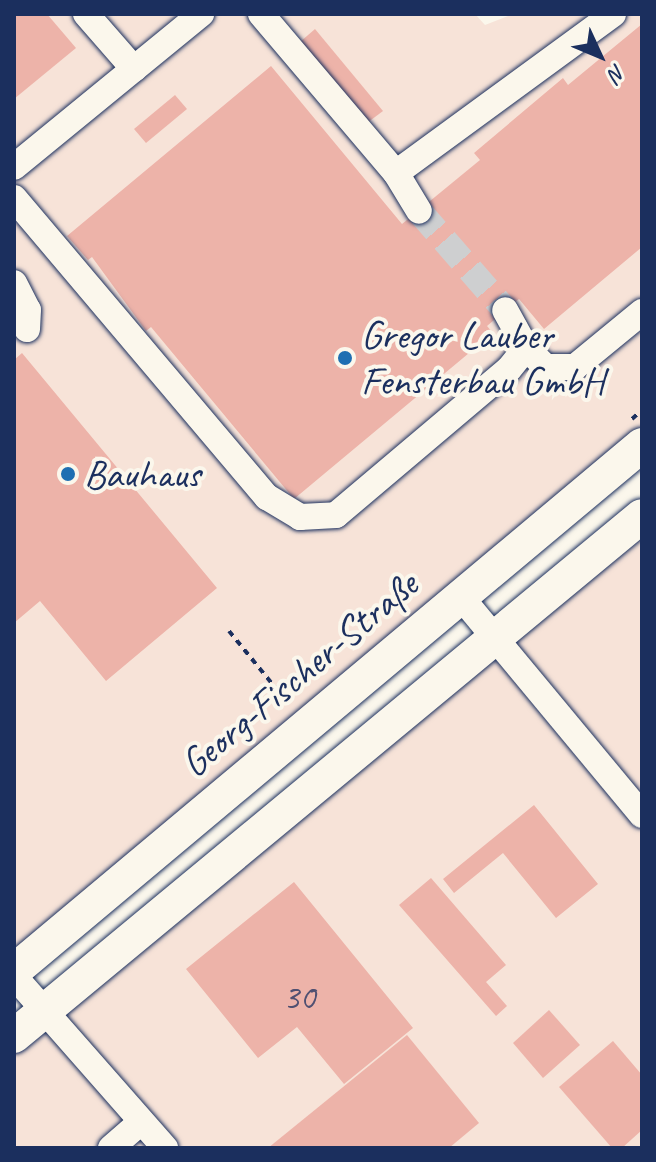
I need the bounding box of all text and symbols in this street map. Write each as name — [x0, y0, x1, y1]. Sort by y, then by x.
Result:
north arrow — [560, 16, 640, 96]
text: N — [602, 58, 632, 87]
place label: Gregor Lauber Fensterbau GmbH — [361, 311, 604, 405]
marker: Gregor Lauber Fensterbau GmbH — [336, 349, 354, 367]
place label: Bauhaus — [84, 450, 200, 498]
marker: Bauhaus — [59, 465, 77, 483]
street label: Georg-Fischer-Straße — [171, 561, 427, 787]
house number: 30 — [283, 976, 315, 1020]

